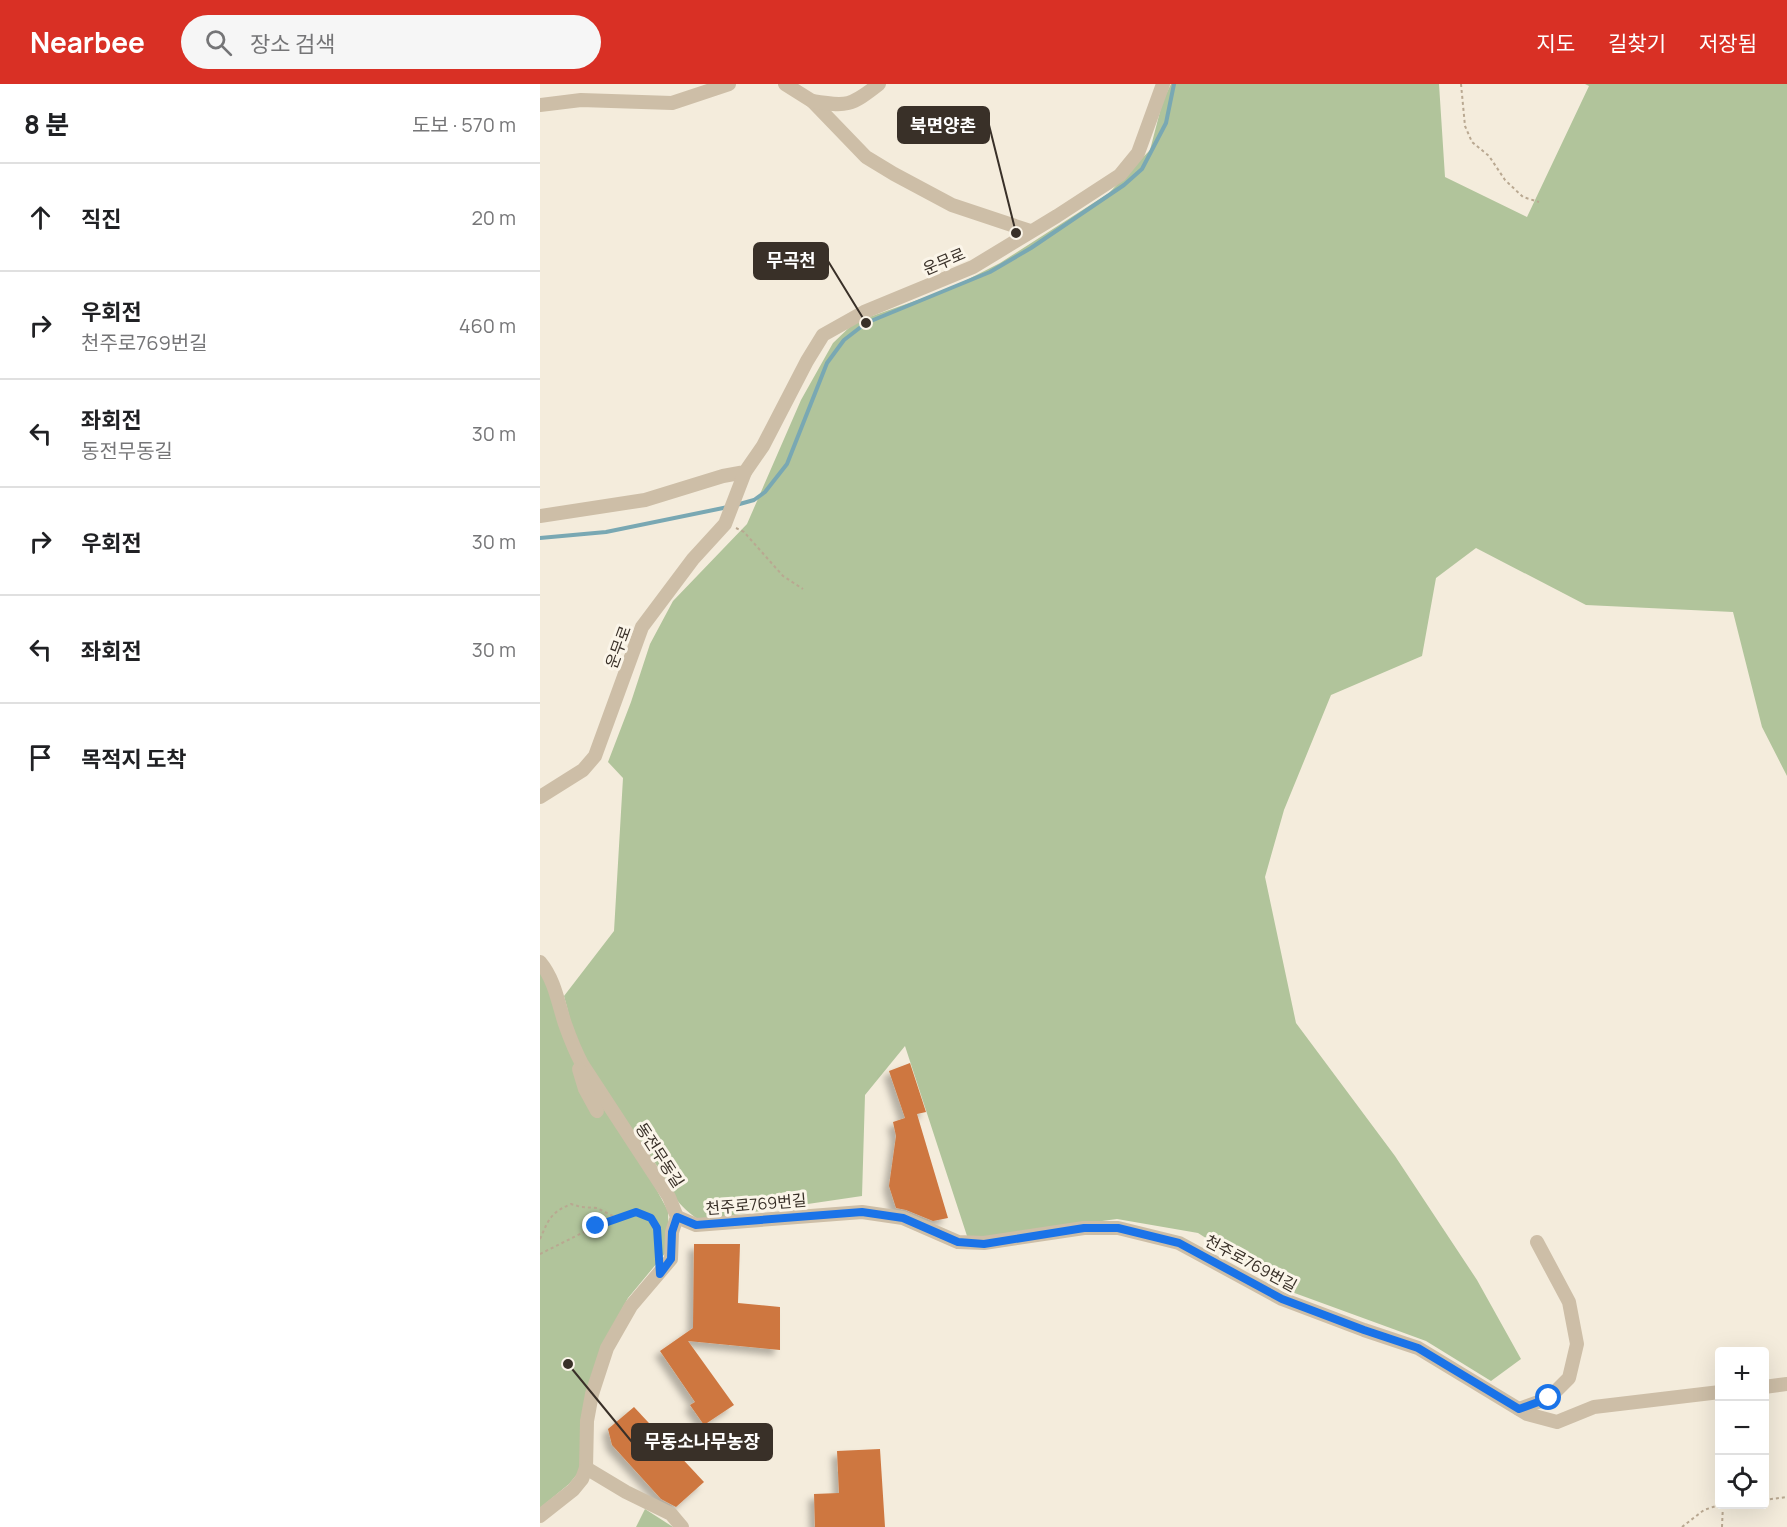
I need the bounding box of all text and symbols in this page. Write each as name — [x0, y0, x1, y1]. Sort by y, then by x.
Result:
search box — [181, 15, 601, 69]
text: Nearbee — [30, 23, 145, 61]
icon: search — [202, 26, 235, 59]
text: 장소 검색 — [250, 29, 335, 59]
text: 지도 — [1536, 29, 1575, 57]
text: 길찾기 — [1608, 29, 1666, 57]
text: 저장됨 — [1699, 29, 1757, 57]
text: 8 분 — [24, 106, 69, 142]
callout: 북면양촌 — [898, 107, 989, 143]
text: 도보 · 570 m — [412, 111, 516, 138]
text: 북면양촌 — [910, 113, 976, 137]
icon: ahead — [24, 201, 57, 234]
text: 직진 — [81, 204, 121, 234]
text: 20 m — [471, 204, 516, 231]
street label: 운무로 — [919, 242, 969, 280]
callout: 무곡천 — [754, 243, 828, 279]
text: 무곡천 — [766, 248, 816, 272]
text: 우회전 — [81, 297, 142, 327]
icon: right — [24, 309, 57, 342]
text: 460 m — [459, 312, 516, 339]
text: 천주로769번길 — [81, 329, 208, 356]
text: 좌회전 — [81, 405, 142, 435]
icon: left — [24, 417, 57, 450]
text: 30 m — [472, 420, 516, 447]
text: 동전무동길 — [81, 437, 173, 464]
icon: right — [24, 525, 57, 558]
text: 우회전 — [81, 528, 142, 558]
text: 30 m — [472, 528, 516, 555]
street label: 운무로 — [600, 622, 636, 672]
icon: left — [24, 633, 57, 666]
text: 좌회전 — [81, 636, 142, 666]
text: 30 m — [472, 636, 516, 663]
icon: arrive — [24, 741, 57, 774]
text: 목적지 도착 — [81, 744, 187, 774]
street label: 동전무동길 — [631, 1118, 689, 1192]
street label: 천주로769번길 — [705, 1189, 807, 1219]
route end — [582, 1212, 608, 1238]
street label: 천주로769번길 — [1201, 1230, 1301, 1296]
map controls — [1715, 1347, 1769, 1509]
button: + — [1715, 1347, 1769, 1401]
route start — [1535, 1384, 1561, 1410]
button: − — [1715, 1401, 1769, 1455]
callout: 무동소나무농장 — [632, 1424, 772, 1460]
text: 무동소나무농장 — [644, 1429, 760, 1453]
button: locate — [1715, 1455, 1769, 1509]

